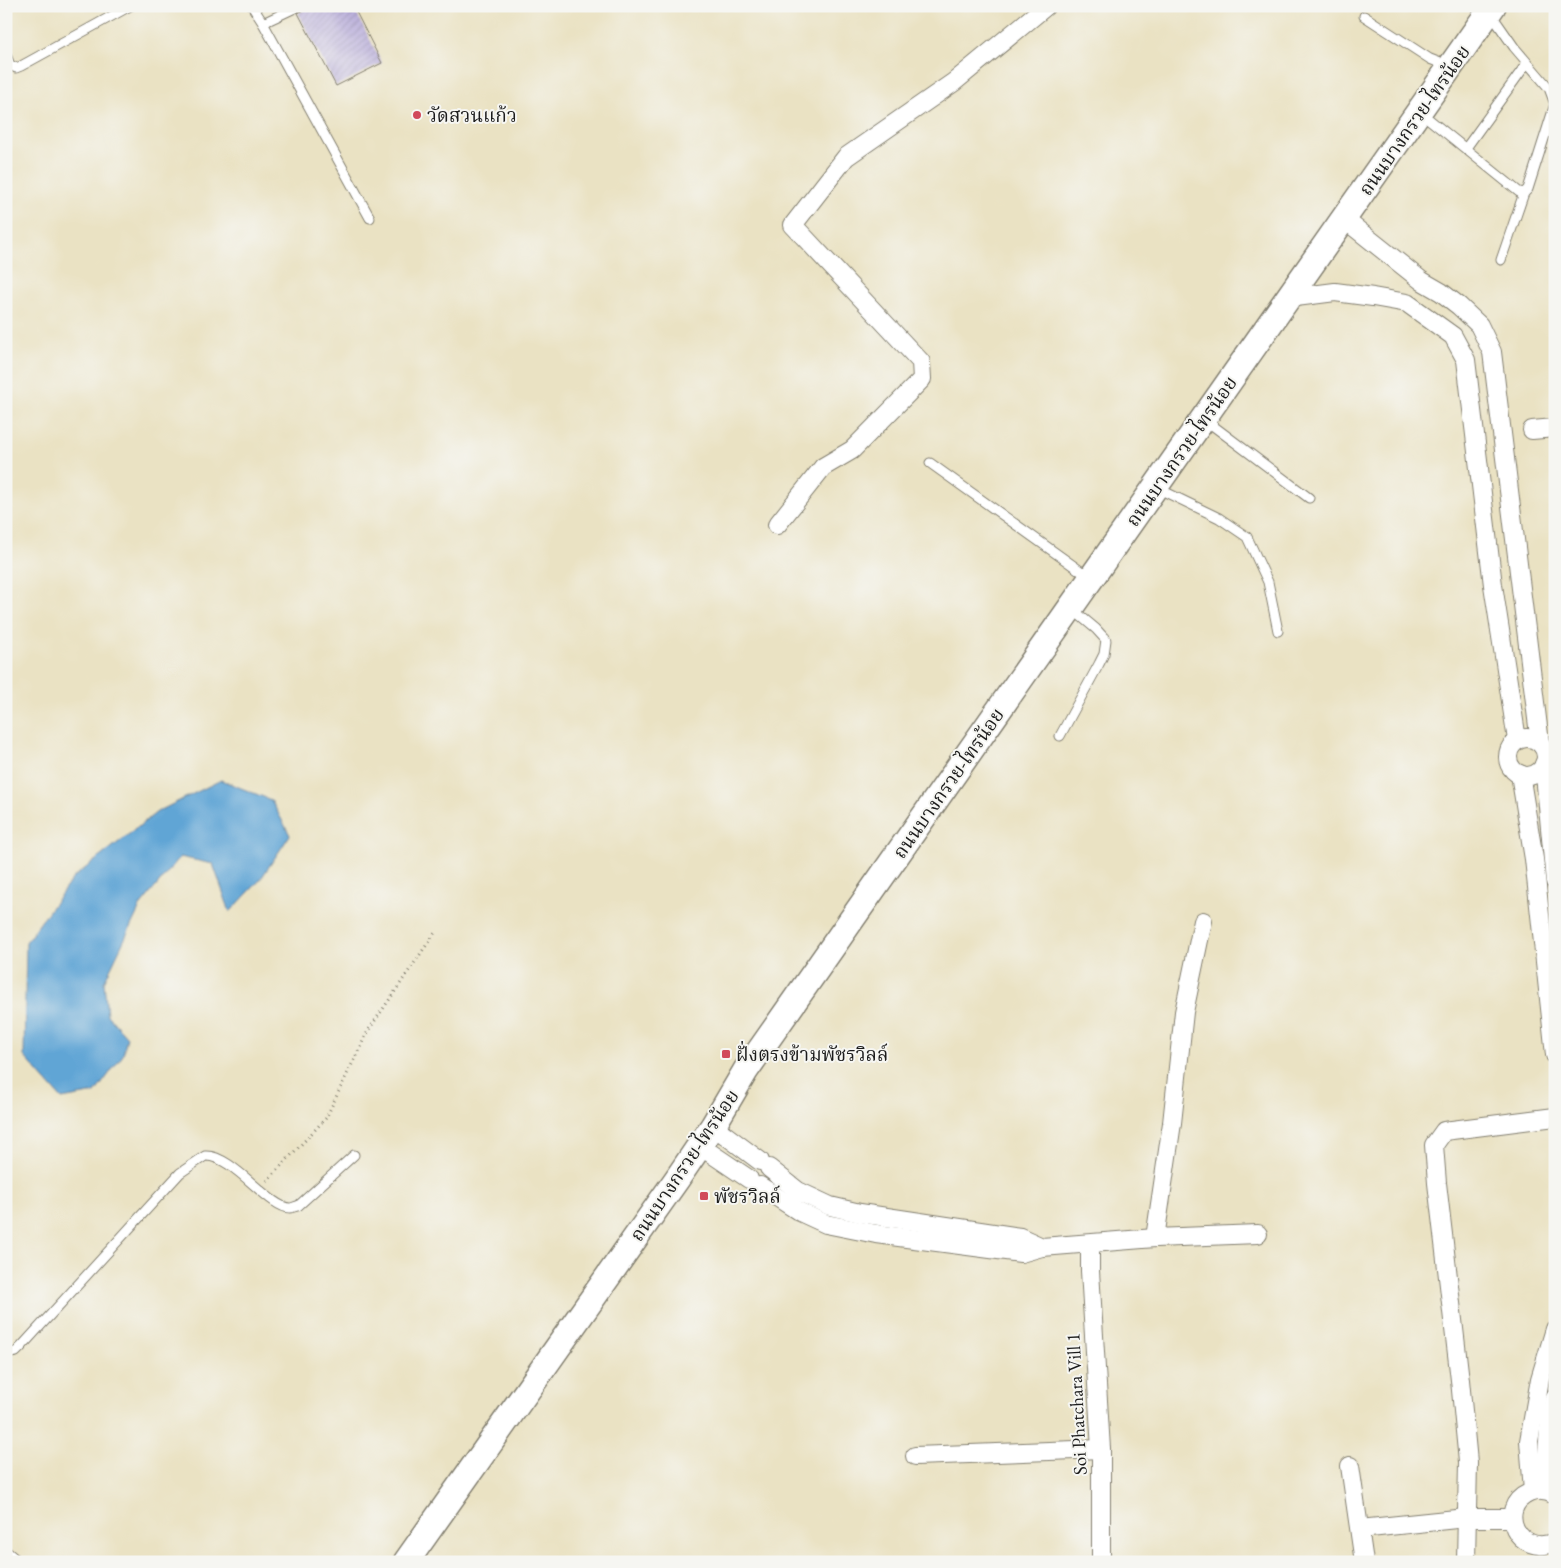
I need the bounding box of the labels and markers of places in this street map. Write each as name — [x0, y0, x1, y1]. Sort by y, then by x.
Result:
place label: วัดสวนแก้ว — [427, 103, 517, 128]
marker: วัดสวนแก้ว — [411, 109, 423, 121]
place label: ฝั่งตรงข้ามพัชรวิลล์ — [736, 1040, 888, 1067]
marker: ฝั่งตรงข้ามพัชรวิลล์ — [720, 1048, 732, 1060]
place label: พัชรวิลล์ — [714, 1184, 781, 1209]
marker: พัชรวิลล์ — [698, 1190, 710, 1202]

